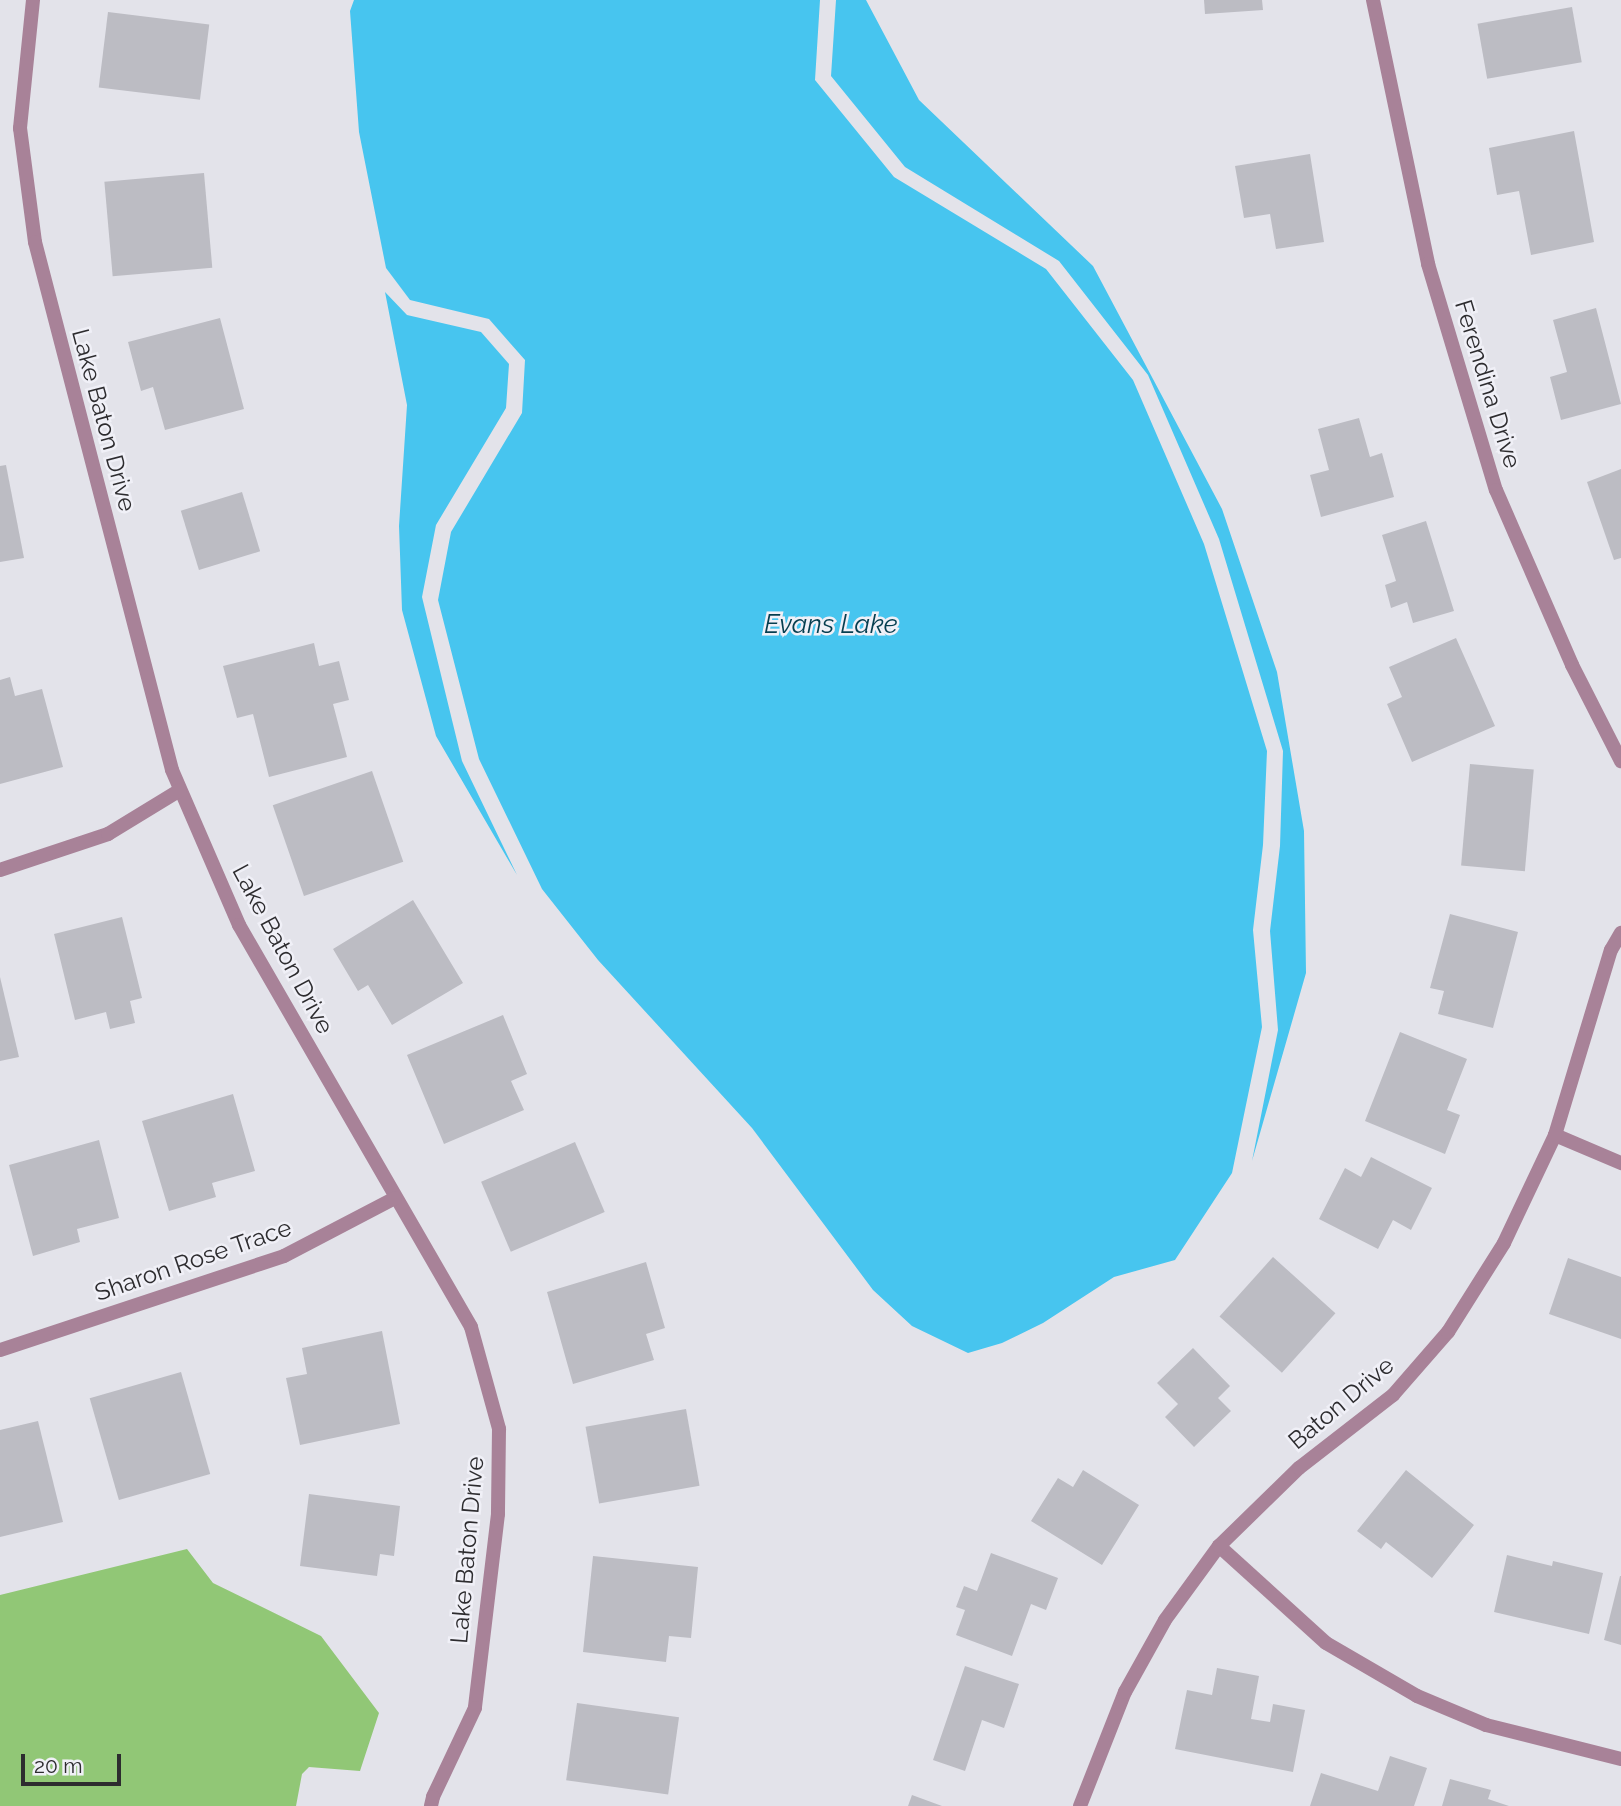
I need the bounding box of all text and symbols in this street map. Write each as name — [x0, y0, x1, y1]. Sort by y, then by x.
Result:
street label: Ferendina Drive — [1449, 297, 1527, 471]
street label: Lake Baton Drive — [66, 326, 142, 514]
water label: Evans Lake — [764, 609, 898, 641]
street label: Lake Baton Drive — [226, 859, 340, 1039]
street label: Sharon Rose Trace — [91, 1213, 295, 1307]
street label: Baton Drive — [1283, 1351, 1399, 1455]
street label: Lake Baton Drive — [444, 1455, 490, 1645]
scale bar — [24, 1740, 124, 1784]
text: 20 m — [34, 1753, 82, 1778]

